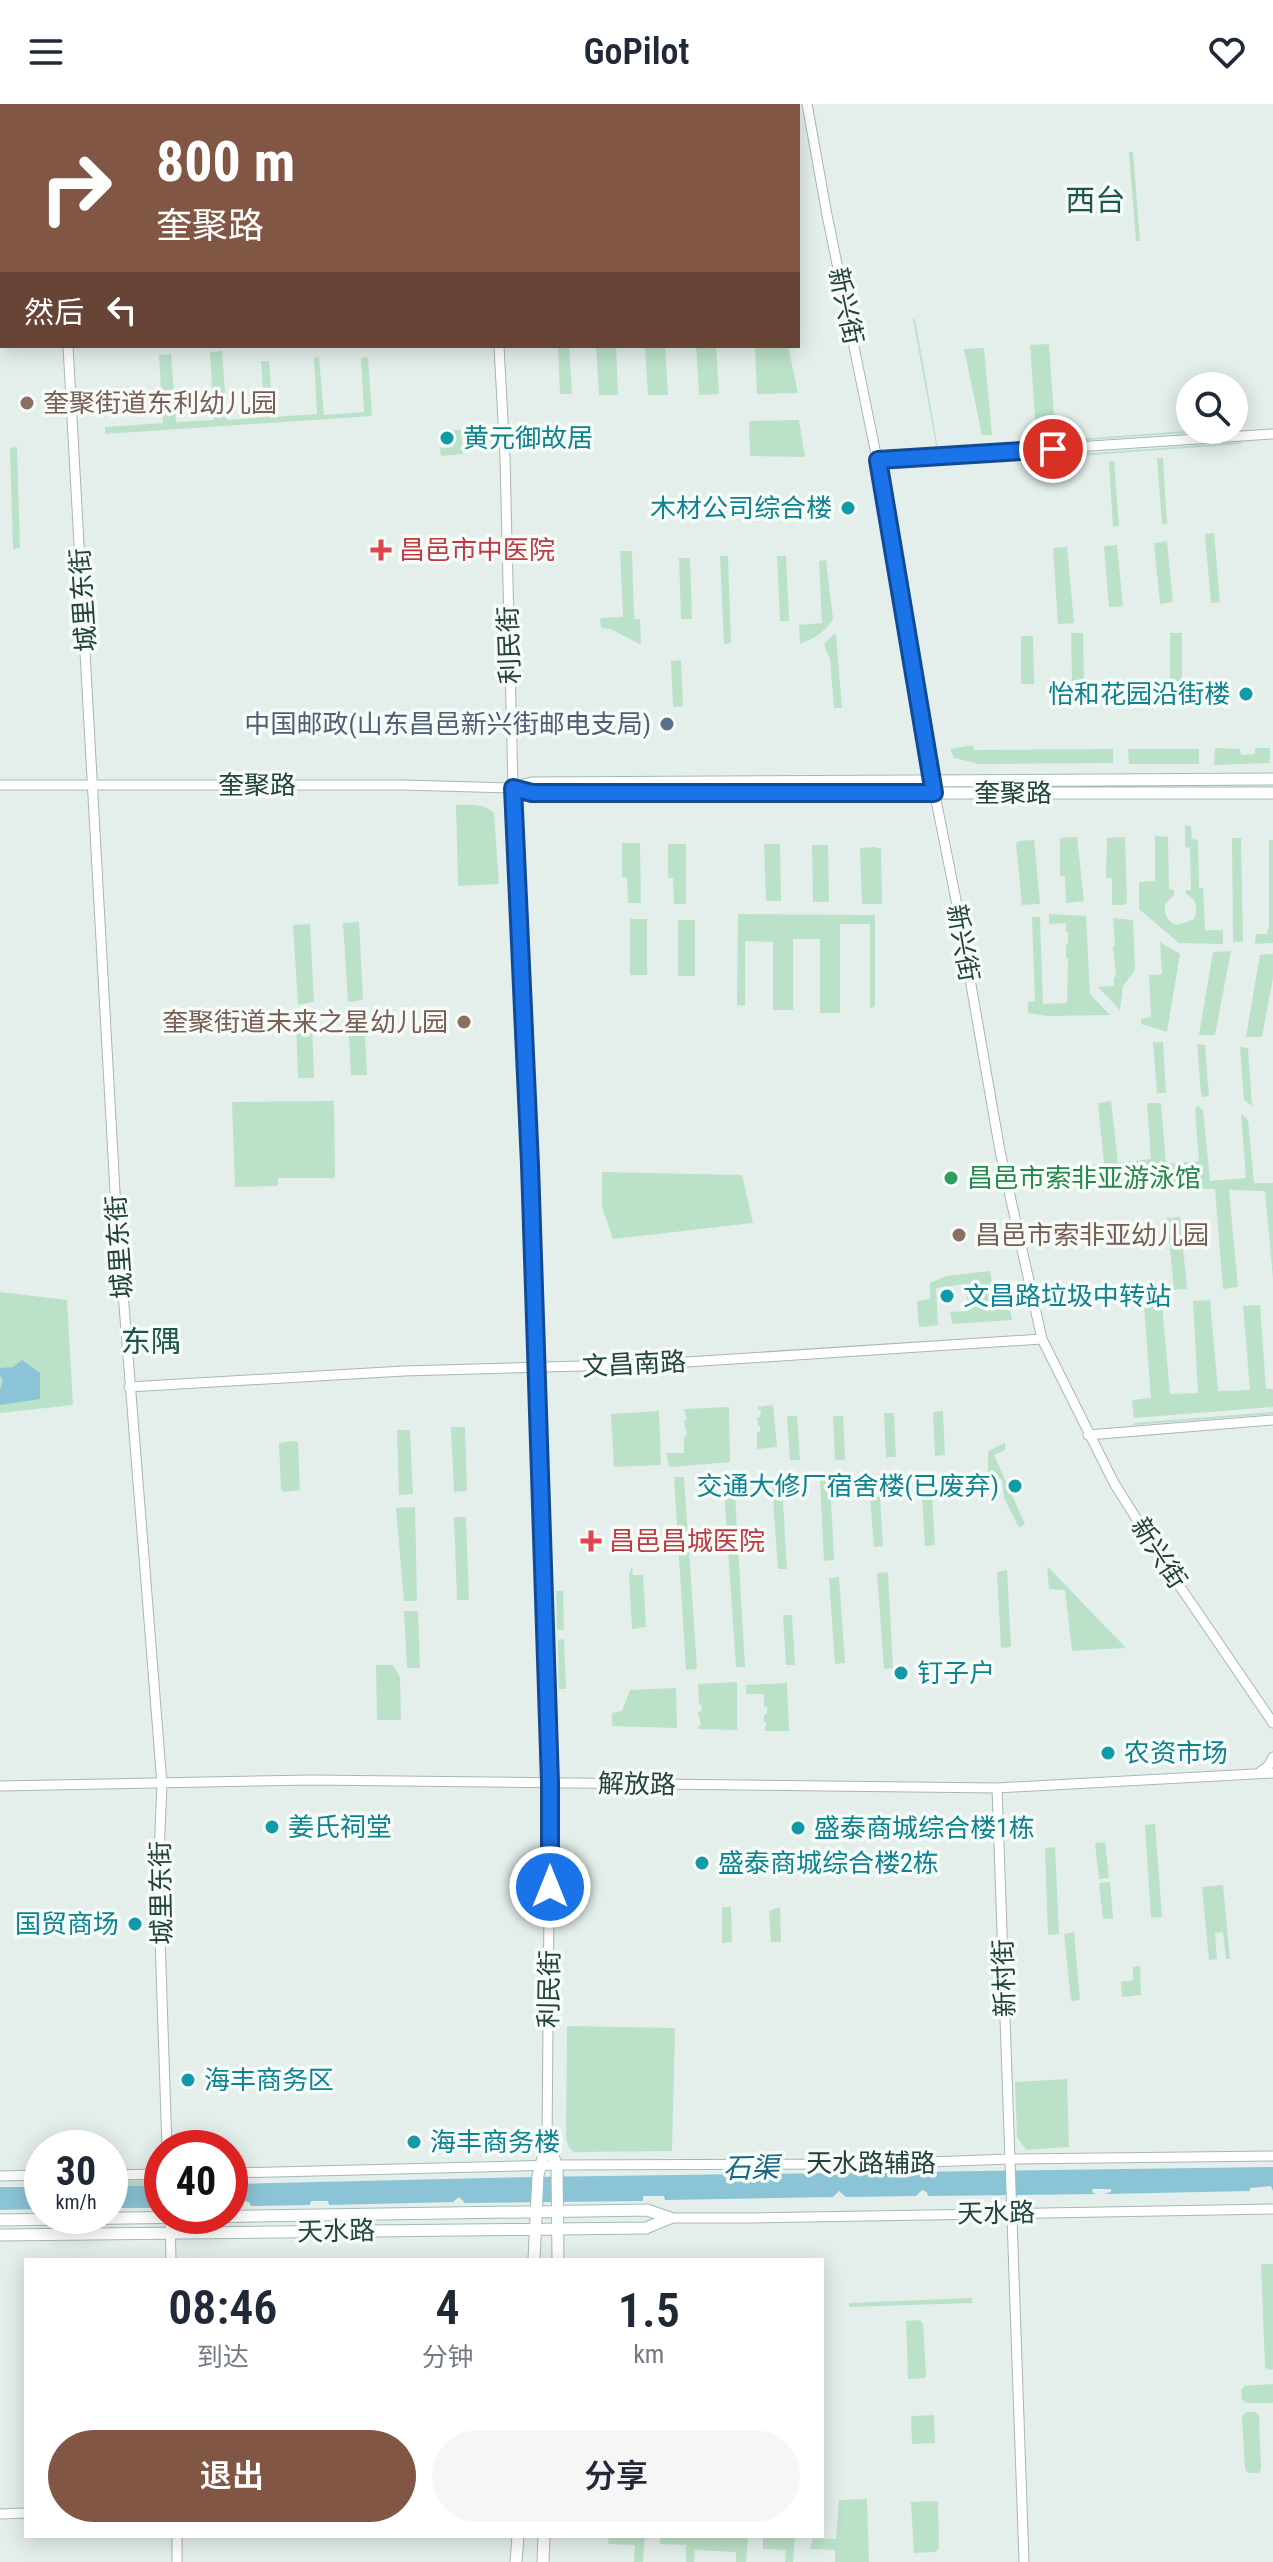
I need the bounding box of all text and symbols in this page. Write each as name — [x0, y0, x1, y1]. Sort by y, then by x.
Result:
icon: menu — [24, 30, 68, 74]
icon: heart — [1205, 30, 1249, 74]
text: GoPilot — [583, 31, 690, 73]
text: 800 m — [156, 129, 295, 195]
icon: right — [24, 136, 128, 240]
district label: 西台 — [1065, 183, 1125, 218]
text: 奎聚路 — [156, 205, 264, 247]
street label: 新兴街 — [823, 265, 869, 347]
icon: left — [100, 288, 144, 332]
text: 然后 — [24, 295, 84, 330]
map controls — [1176, 372, 1248, 444]
button: search — [1176, 372, 1248, 444]
place label: 奎聚街道东利幼儿园 — [43, 388, 277, 418]
marker: 奎聚街道东利幼儿园 — [18, 394, 36, 412]
pin — [1019, 415, 1087, 483]
place label: 黄元御故居 — [463, 423, 593, 453]
icon: arrive — [1031, 427, 1075, 471]
marker: 黄元御故居 — [438, 429, 456, 447]
place label: 木材公司综合楼 — [650, 493, 832, 523]
marker: 木材公司综合楼 — [839, 499, 857, 517]
place label: 昌邑市中医院 — [399, 535, 555, 565]
marker: 昌邑市中医院 — [370, 539, 392, 561]
street label: 城里东街 — [64, 547, 102, 653]
street label: 利民街 — [493, 605, 525, 685]
place label: 怡和花园沿街楼 — [1048, 679, 1230, 709]
marker: 怡和花园沿街楼 — [1237, 685, 1255, 703]
place label: 中国邮政(山东昌邑新兴街邮电支局) — [245, 709, 651, 739]
marker: 中国邮政(山东昌邑新兴街邮电支局) — [658, 715, 676, 733]
street label: 奎聚路 — [218, 770, 296, 800]
street label: 奎聚路 — [974, 778, 1052, 808]
street label: 新兴街 — [941, 902, 985, 984]
place label: 奎聚街道未来之星幼儿园 — [162, 1007, 448, 1037]
marker: 奎聚街道未来之星幼儿园 — [455, 1013, 473, 1031]
place label: 昌邑市索非亚游泳馆 — [967, 1163, 1201, 1193]
marker: 昌邑市索非亚游泳馆 — [942, 1169, 960, 1187]
street label: 城里东街 — [100, 1194, 138, 1300]
place label: 昌邑市索非亚幼儿园 — [975, 1220, 1209, 1250]
marker: 昌邑市索非亚幼儿园 — [950, 1226, 968, 1244]
place label: 文昌路垃圾中转站 — [963, 1281, 1171, 1311]
marker: 文昌路垃圾中转站 — [938, 1287, 956, 1305]
district label: 东隅 — [121, 1324, 181, 1359]
street label: 文昌南路 — [581, 1346, 687, 1382]
place label: 交通大修厂宿舍楼(已废弃) — [697, 1471, 999, 1501]
marker: 交通大修厂宿舍楼(已废弃) — [1006, 1477, 1024, 1495]
street label: 新兴街 — [1125, 1512, 1193, 1594]
place label: 昌邑昌城医院 — [609, 1526, 765, 1556]
marker: 昌邑昌城医院 — [580, 1530, 602, 1552]
place label: 钉子户 — [917, 1658, 995, 1688]
marker: 钉子户 — [892, 1664, 910, 1682]
place label: 农资市场 — [1124, 1738, 1228, 1768]
marker: 农资市场 — [1099, 1744, 1117, 1762]
street label: 解放路 — [598, 1768, 676, 1800]
place label: 姜氏祠堂 — [288, 1812, 392, 1842]
place label: 盛泰商城综合楼1栋 — [814, 1813, 1035, 1843]
marker: 姜氏祠堂 — [263, 1818, 281, 1836]
marker: 盛泰商城综合楼1栋 — [789, 1819, 807, 1837]
street label: 城里东街 — [145, 1841, 177, 1945]
position arrow — [508, 1845, 592, 1929]
place label: 盛泰商城综合楼2栋 — [718, 1848, 939, 1878]
marker: 盛泰商城综合楼2栋 — [693, 1854, 711, 1872]
place label: 国贸商场 — [15, 1909, 119, 1939]
marker: 国贸商场 — [126, 1915, 144, 1933]
street label: 新村街 — [988, 1938, 1020, 2018]
street label: 利民街 — [533, 1950, 565, 2028]
place label: 海丰商务区 — [204, 2065, 334, 2095]
marker: 海丰商务区 — [179, 2071, 197, 2089]
place label: 海丰商务楼 — [430, 2127, 560, 2157]
speed limit sign: 40 — [144, 2130, 248, 2234]
marker: 海丰商务楼 — [405, 2133, 423, 2151]
text: 30 — [56, 2148, 96, 2195]
street label: 天水路辅路 — [806, 2148, 936, 2178]
water label: 石渠 — [723, 2151, 783, 2185]
text: km/h — [55, 2190, 97, 2214]
street label: 天水路 — [957, 2197, 1035, 2229]
street label: 天水路 — [297, 2215, 375, 2247]
text: 08:46 — [168, 2279, 277, 2336]
text: 4 — [436, 2279, 460, 2336]
text: 1.5 — [618, 2282, 680, 2339]
text: km — [633, 2339, 664, 2369]
text: 到达 — [197, 2342, 249, 2372]
text: 分钟 — [422, 2342, 474, 2372]
button: 退出 — [48, 2430, 416, 2522]
button: 分享 — [432, 2430, 800, 2522]

